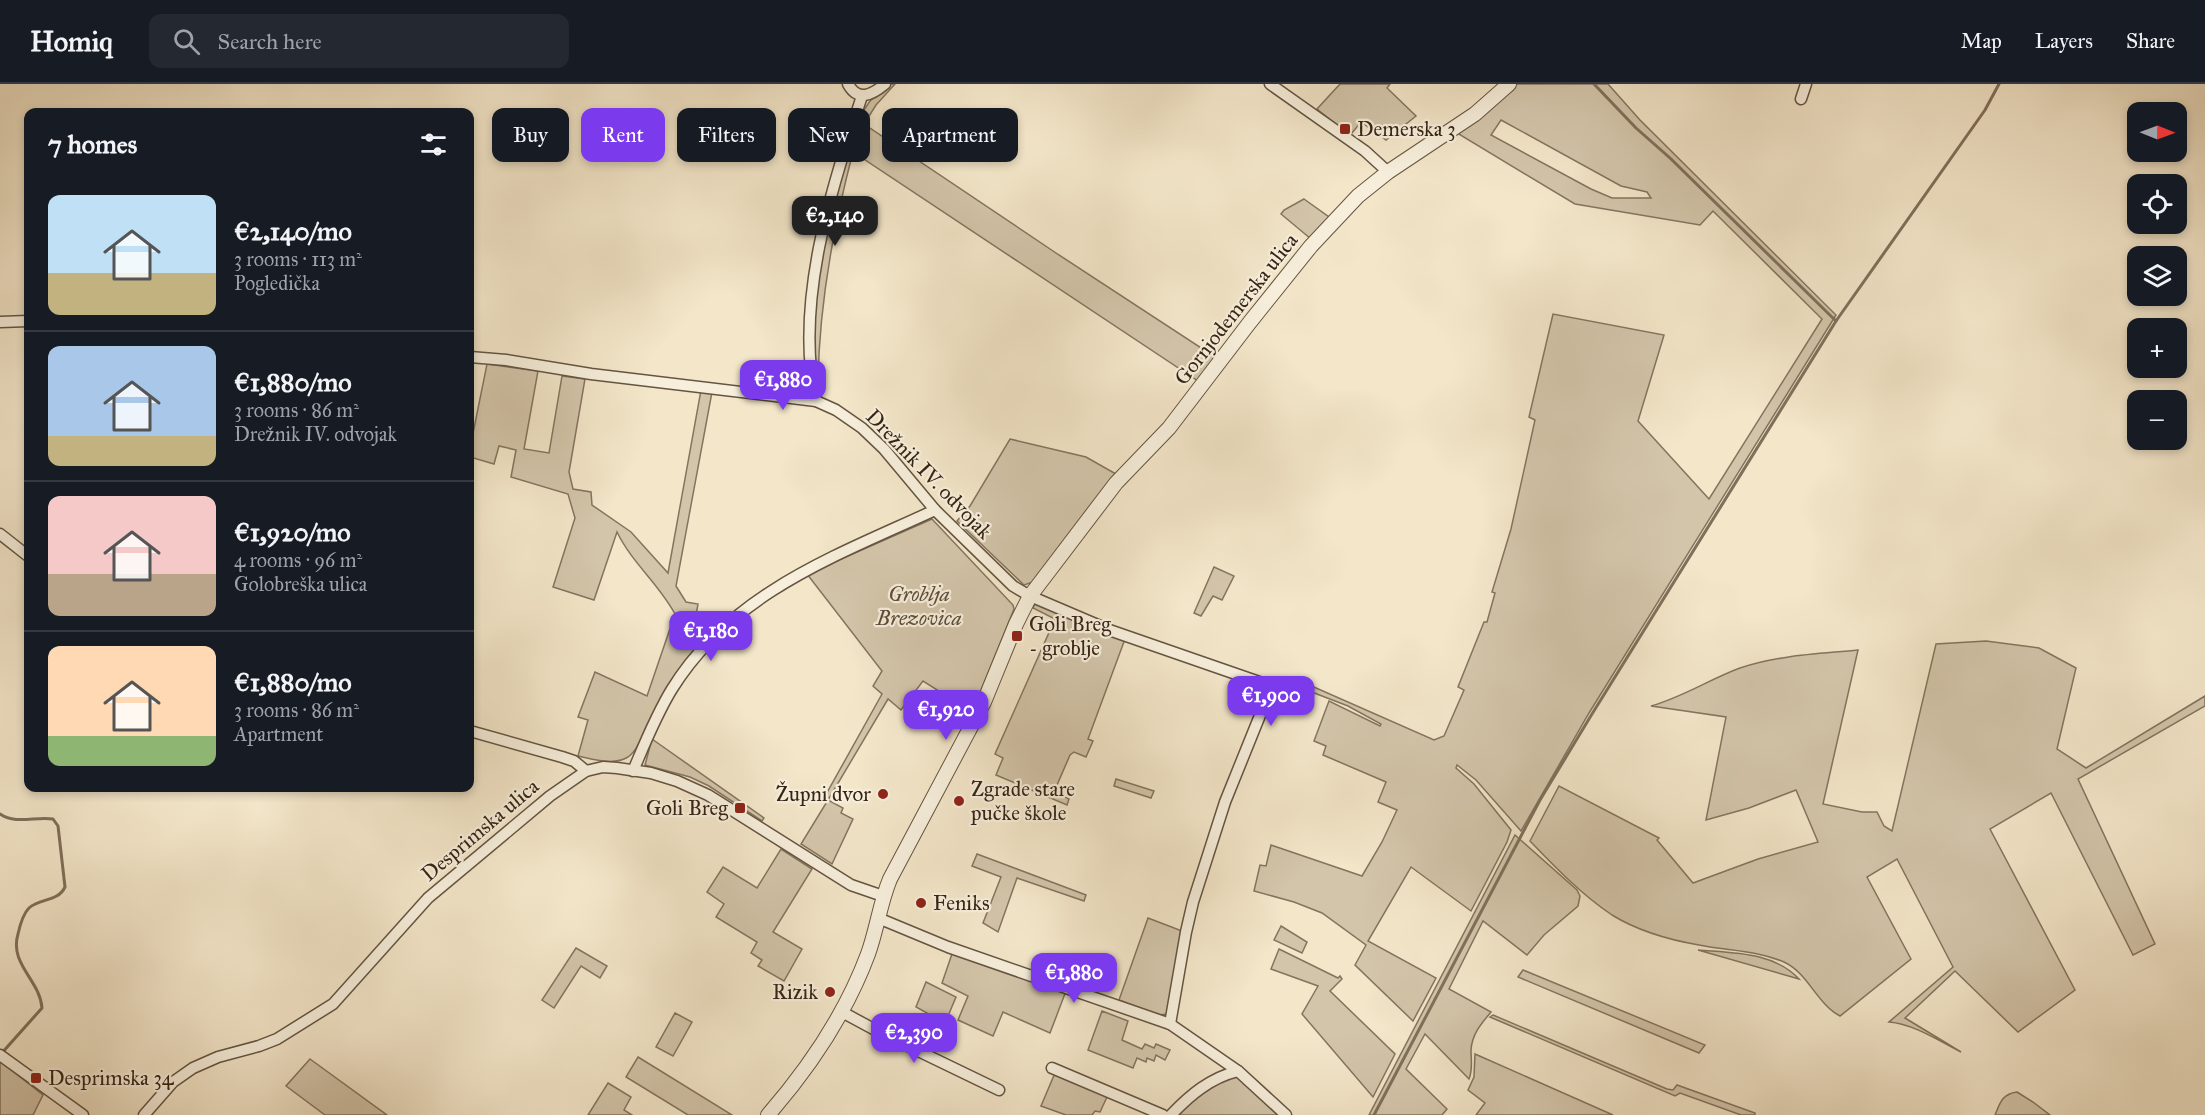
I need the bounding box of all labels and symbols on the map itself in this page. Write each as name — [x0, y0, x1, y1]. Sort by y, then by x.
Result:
north arrow — [2127, 102, 2187, 162]
place label: Demerska 3 — [1357, 116, 1456, 142]
marker: Demerska 3 — [1338, 122, 1352, 136]
pin: €2,140 — [786, 196, 884, 247]
street label: Gornjodemerska ulica — [1169, 228, 1303, 390]
pin: €1,880 — [734, 360, 832, 411]
street label: Drežnik IV. odvojak — [860, 404, 998, 545]
park label: Groblja Brezovica — [875, 581, 962, 631]
pin: €1,180 — [662, 611, 760, 662]
place label: Goli Breg - groblje — [1029, 611, 1111, 661]
marker: Goli Breg - groblje — [1010, 629, 1024, 643]
pin: €1,900 — [1222, 676, 1320, 727]
pin: €1,920 — [897, 690, 995, 741]
street label: Desprimska ulica — [416, 773, 544, 887]
place label: Zgrade stare pučke škole — [970, 776, 1075, 826]
place label: Župni dvor — [776, 780, 871, 807]
marker: Župni dvor — [876, 787, 890, 801]
marker: Zgrade stare pučke škole — [952, 794, 966, 808]
place label: Goli Breg — [646, 795, 728, 821]
marker: Goli Breg — [733, 801, 747, 815]
place label: Feniks — [933, 890, 990, 916]
marker: Feniks — [914, 896, 928, 910]
pin: €1,880 — [1025, 953, 1123, 1004]
place label: Rizik — [772, 979, 818, 1005]
marker: Rizik — [823, 985, 837, 999]
pin: €2,390 — [865, 1013, 963, 1064]
place label: Desprimska 34 — [48, 1065, 175, 1091]
marker: Desprimska 34 — [29, 1071, 43, 1085]

